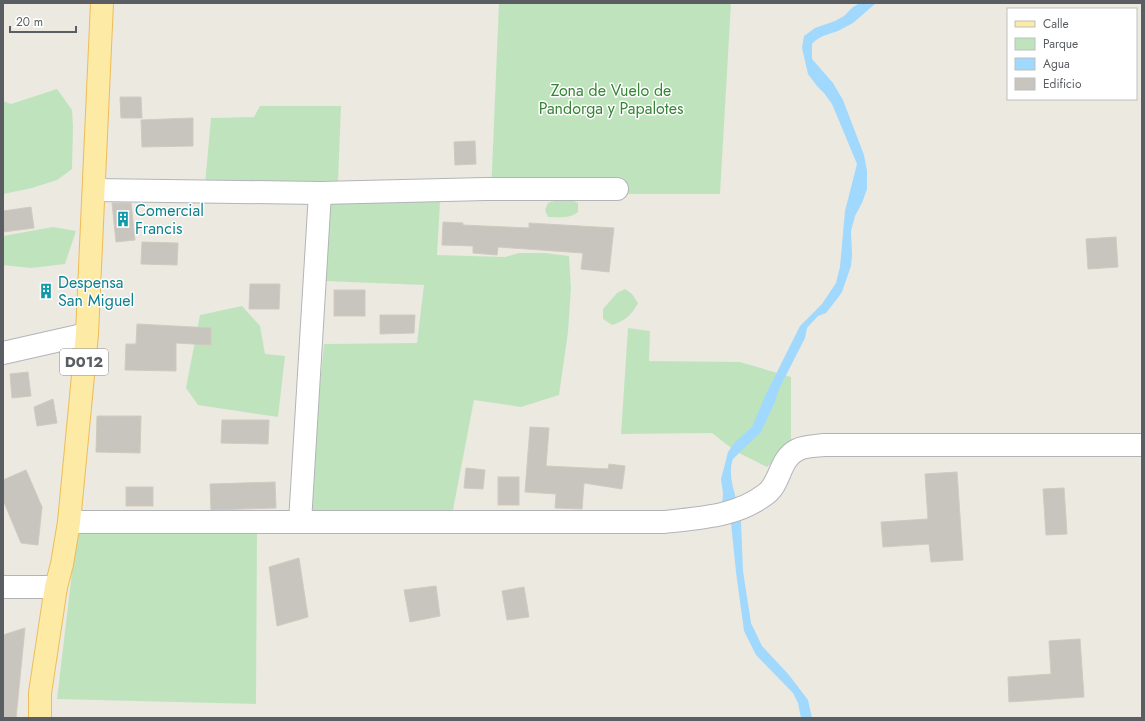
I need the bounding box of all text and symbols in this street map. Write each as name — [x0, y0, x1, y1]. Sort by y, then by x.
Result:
scale bar — [10, 8, 76, 34]
legend — [1007, 8, 1137, 100]
text: 20 m — [16, 13, 43, 31]
text: Calle — [1043, 15, 1069, 33]
text: Parque — [1043, 35, 1078, 53]
text: Agua — [1043, 55, 1070, 73]
text: Edificio — [1043, 75, 1082, 93]
park label: Zona de Vuelo de Pandorga y Papalotes — [539, 79, 683, 120]
place label: Comercial Francis — [135, 199, 204, 240]
building icon: Comercial Francis — [114, 210, 132, 228]
place label: Despensa San Miguel — [58, 271, 134, 312]
building icon: Despensa San Miguel — [37, 282, 55, 300]
road number: D012 — [60, 349, 108, 375]

